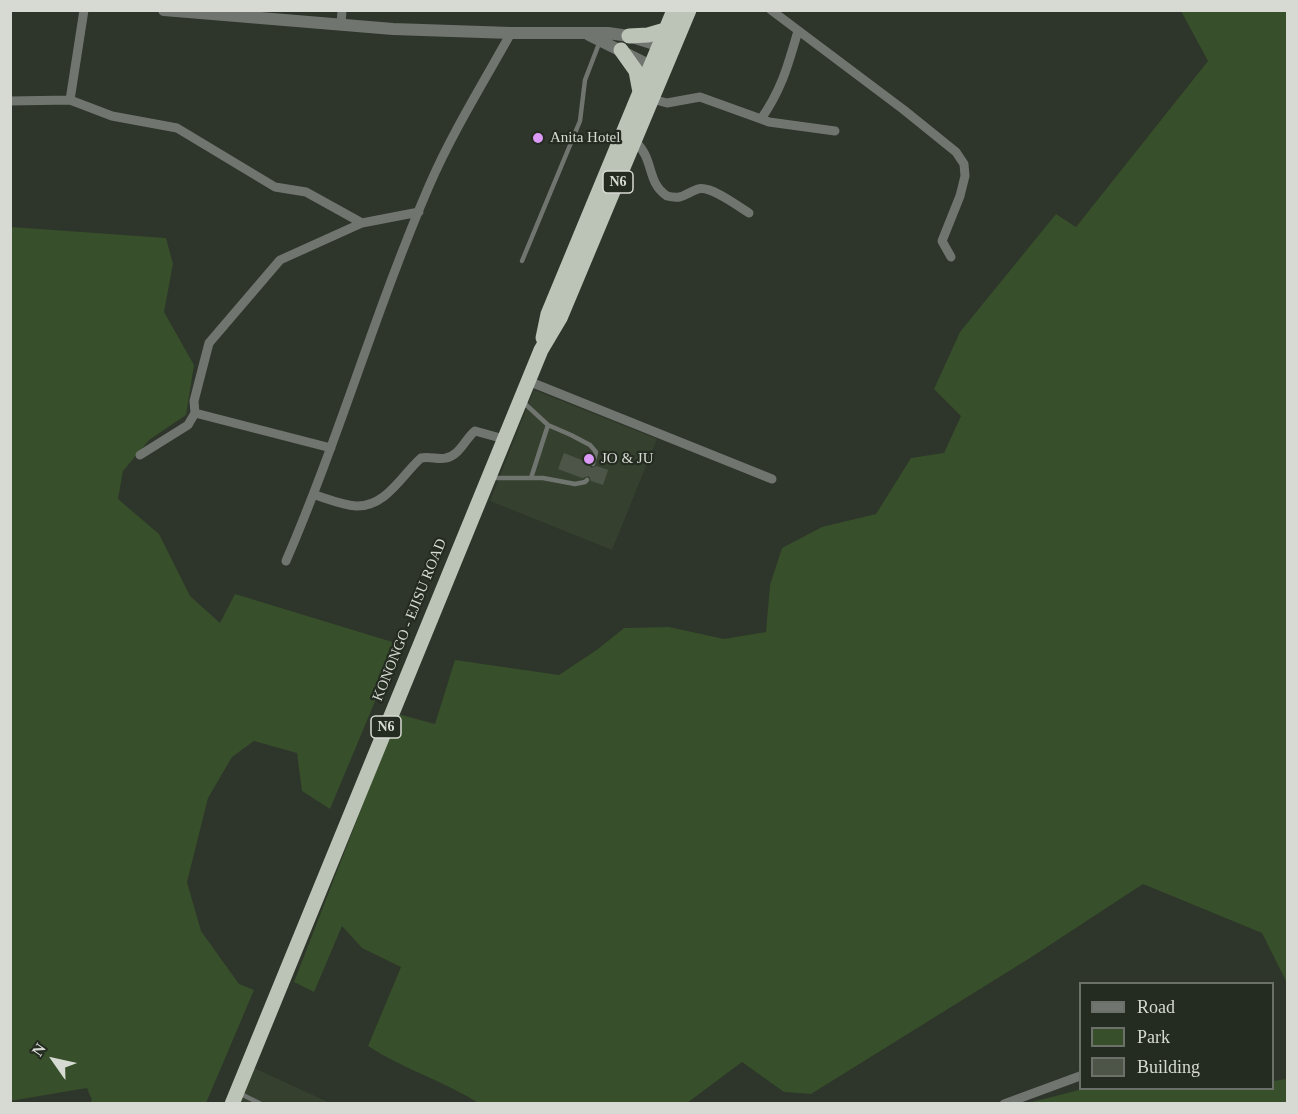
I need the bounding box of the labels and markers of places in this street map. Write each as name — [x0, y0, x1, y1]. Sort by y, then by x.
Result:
place label: Anita Hotel — [550, 129, 620, 147]
marker: Anita Hotel — [531, 131, 545, 145]
place label: JO & JU — [601, 450, 654, 468]
marker: JO & JU — [582, 452, 596, 466]

